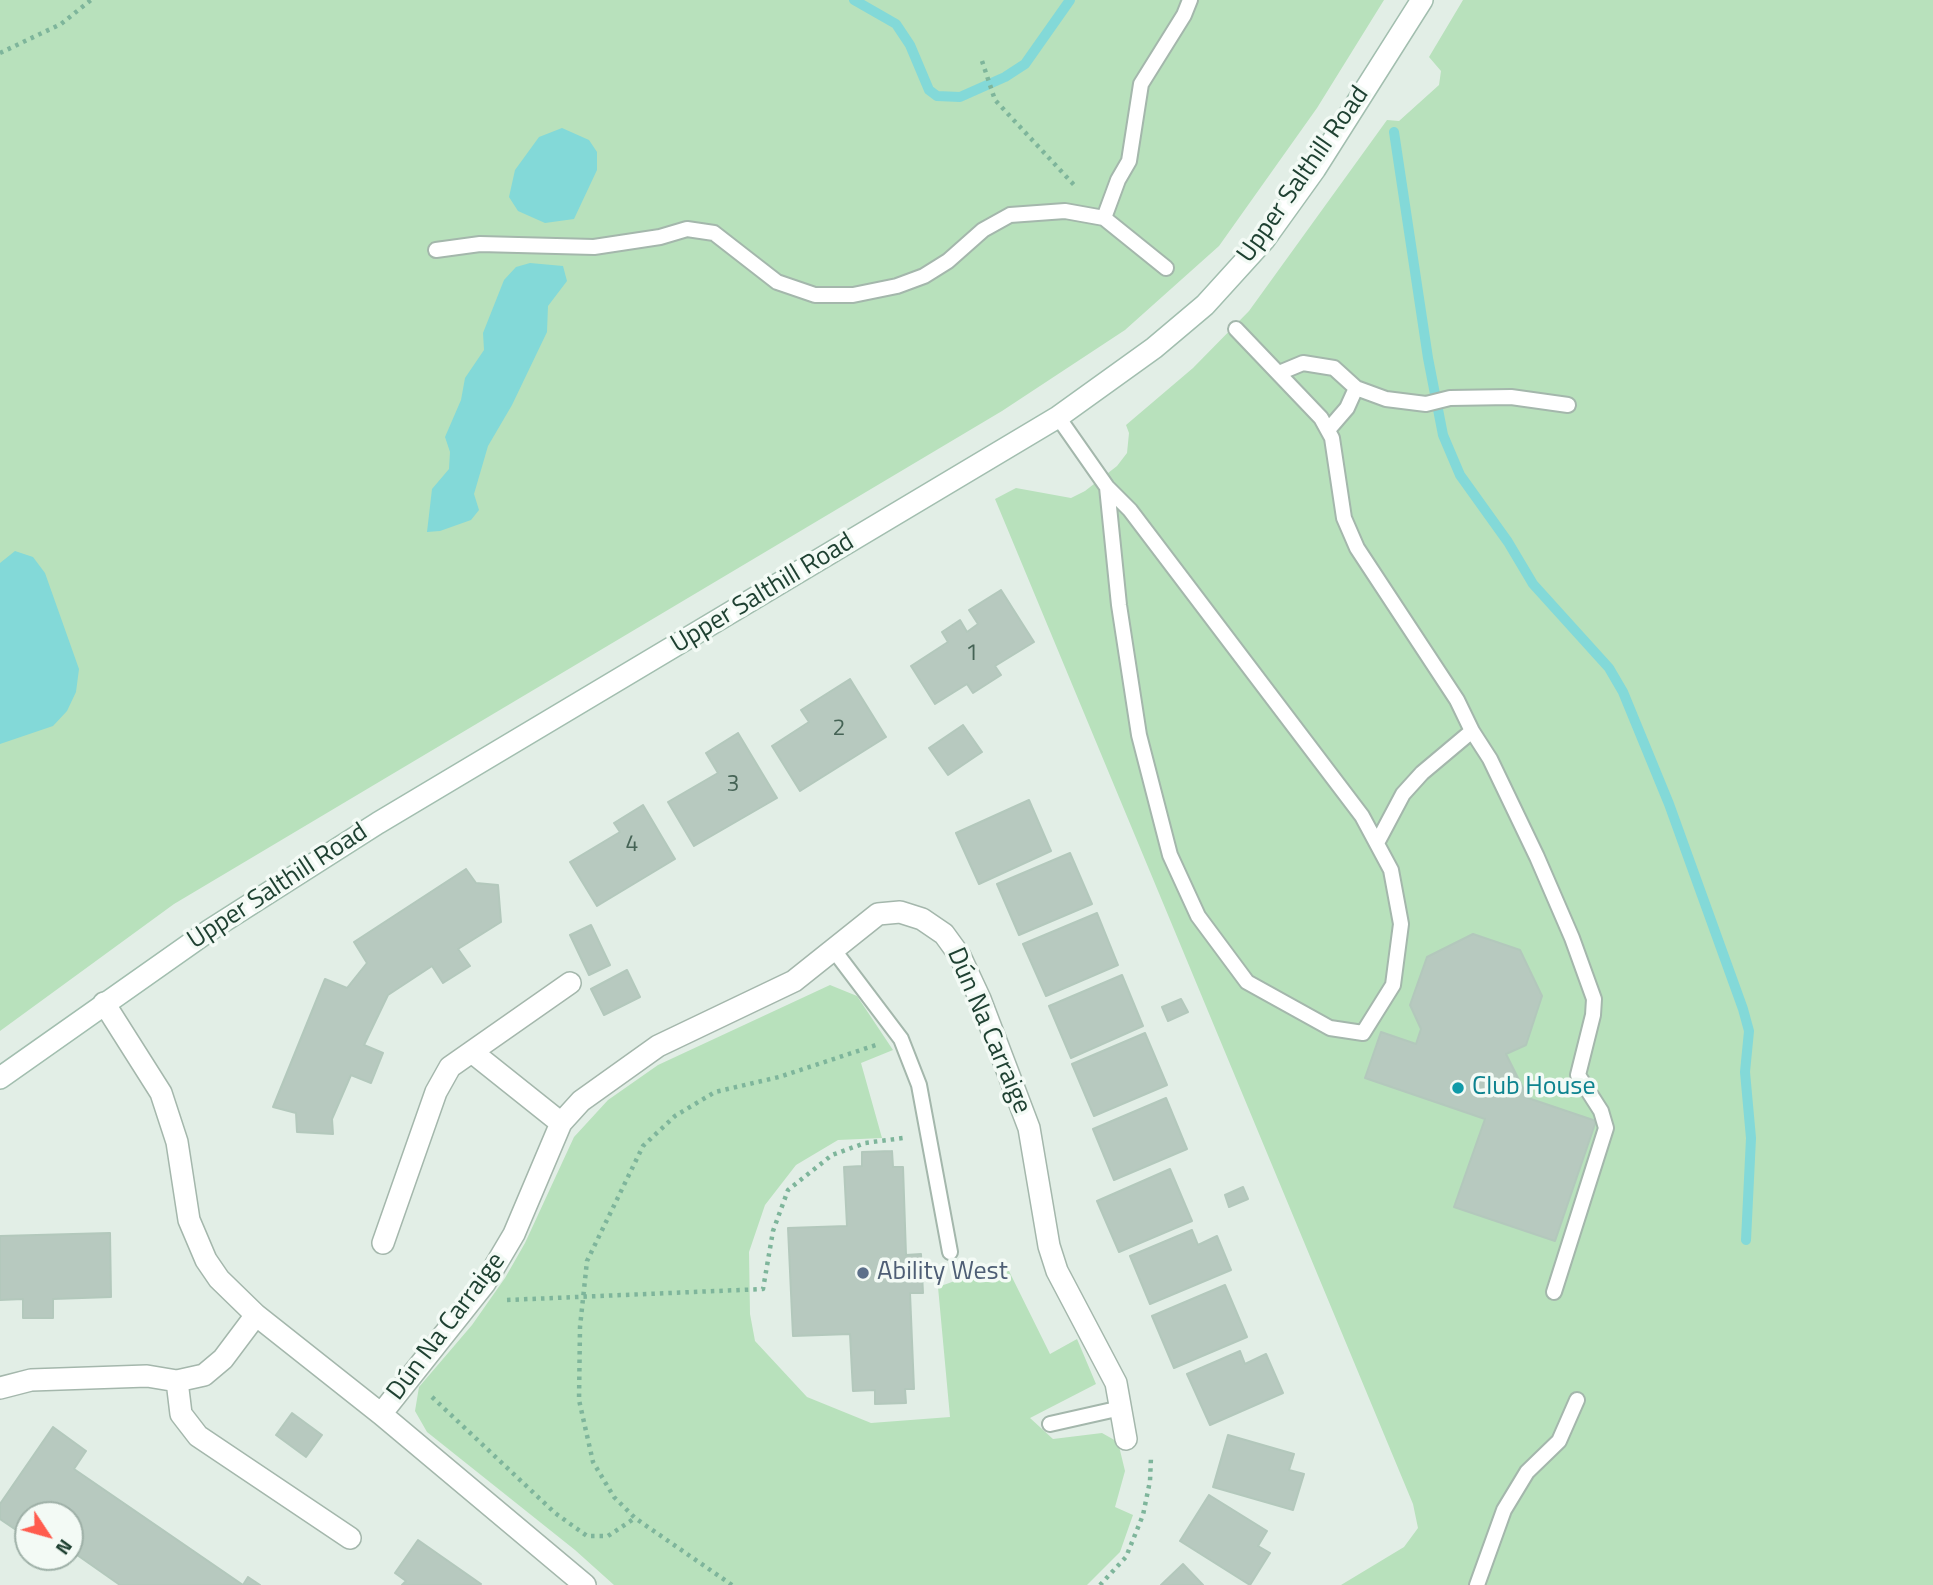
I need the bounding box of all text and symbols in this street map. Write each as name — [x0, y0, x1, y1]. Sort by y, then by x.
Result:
street label: Upper Salthill Road — [1232, 81, 1376, 269]
street label: Upper Salthill Road — [666, 527, 860, 661]
house number: 1 — [966, 640, 978, 668]
house number: 2 — [833, 715, 845, 743]
house number: 3 — [727, 771, 739, 799]
street label: Upper Salthill Road — [182, 817, 374, 957]
house number: 4 — [626, 831, 638, 859]
street label: Dún Na Carraige — [939, 943, 1037, 1119]
place label: Club House — [1472, 1072, 1596, 1104]
marker: Club House — [1450, 1080, 1466, 1096]
street label: Dún Na Carraige — [381, 1247, 513, 1407]
place label: Ability West — [877, 1257, 1008, 1289]
marker: Ability West — [855, 1265, 871, 1281]
north arrow — [14, 1501, 84, 1571]
text: N — [49, 1534, 80, 1561]

